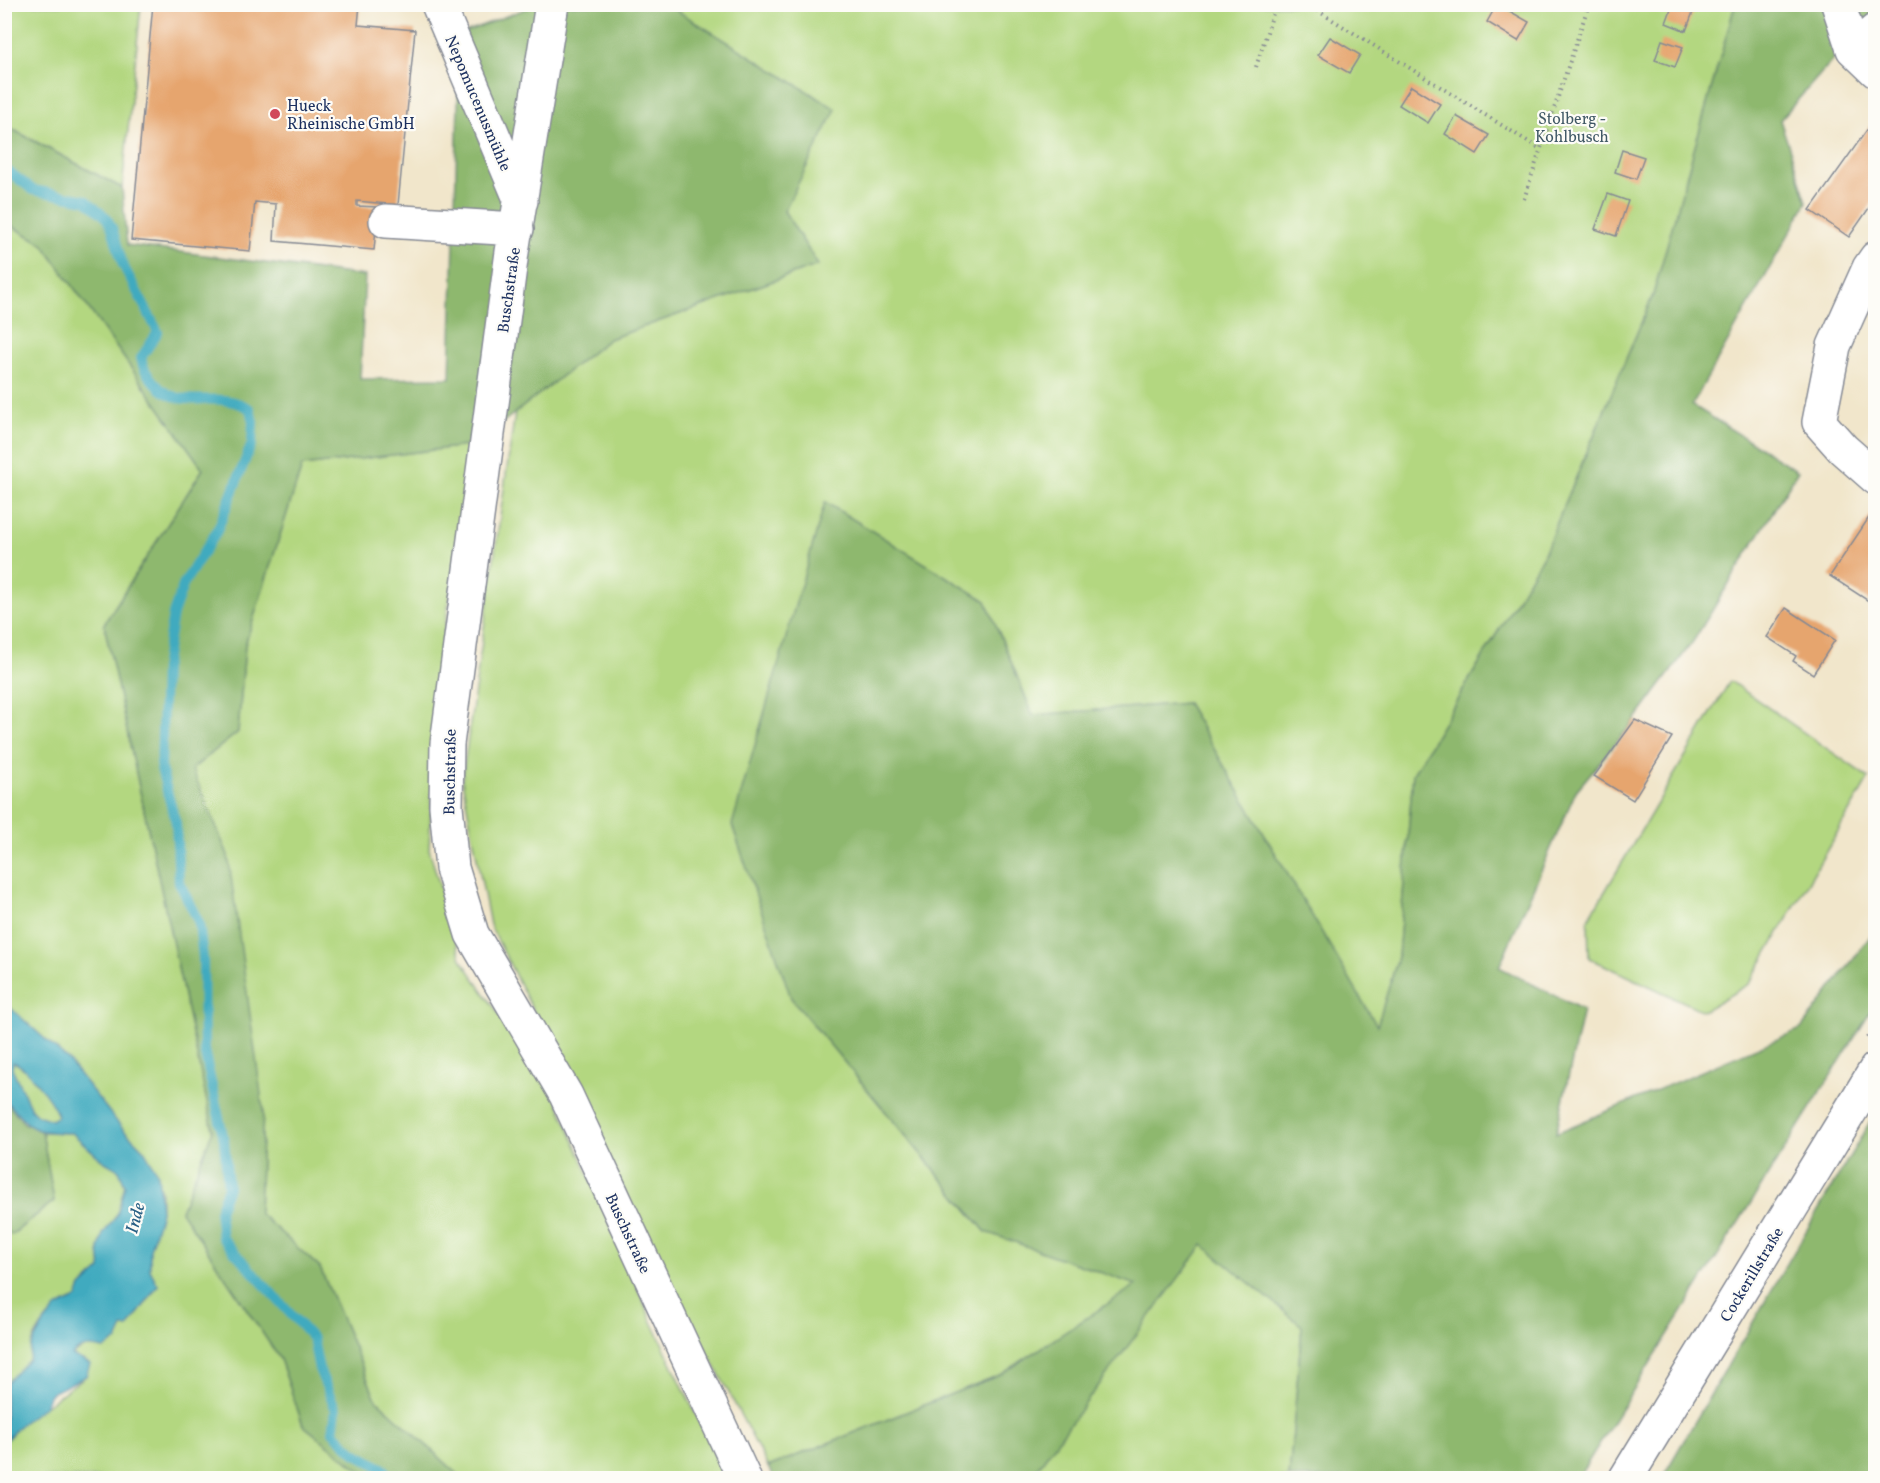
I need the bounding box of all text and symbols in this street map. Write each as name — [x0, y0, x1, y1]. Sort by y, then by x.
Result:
street label: Nepomucenusmühle — [439, 32, 516, 175]
place label: Hueck Rheinische GmbH — [287, 96, 415, 136]
marker: Hueck Rheinische GmbH — [268, 107, 282, 121]
park label: Stolberg - Kohlbusch — [1535, 109, 1609, 149]
street label: Buschstraße — [493, 246, 527, 335]
street label: Buschstraße — [439, 729, 463, 815]
street label: Buschstraße — [599, 1190, 655, 1278]
water label: Inde — [120, 1200, 153, 1237]
street label: Cockerillstraße — [1716, 1223, 1790, 1327]

